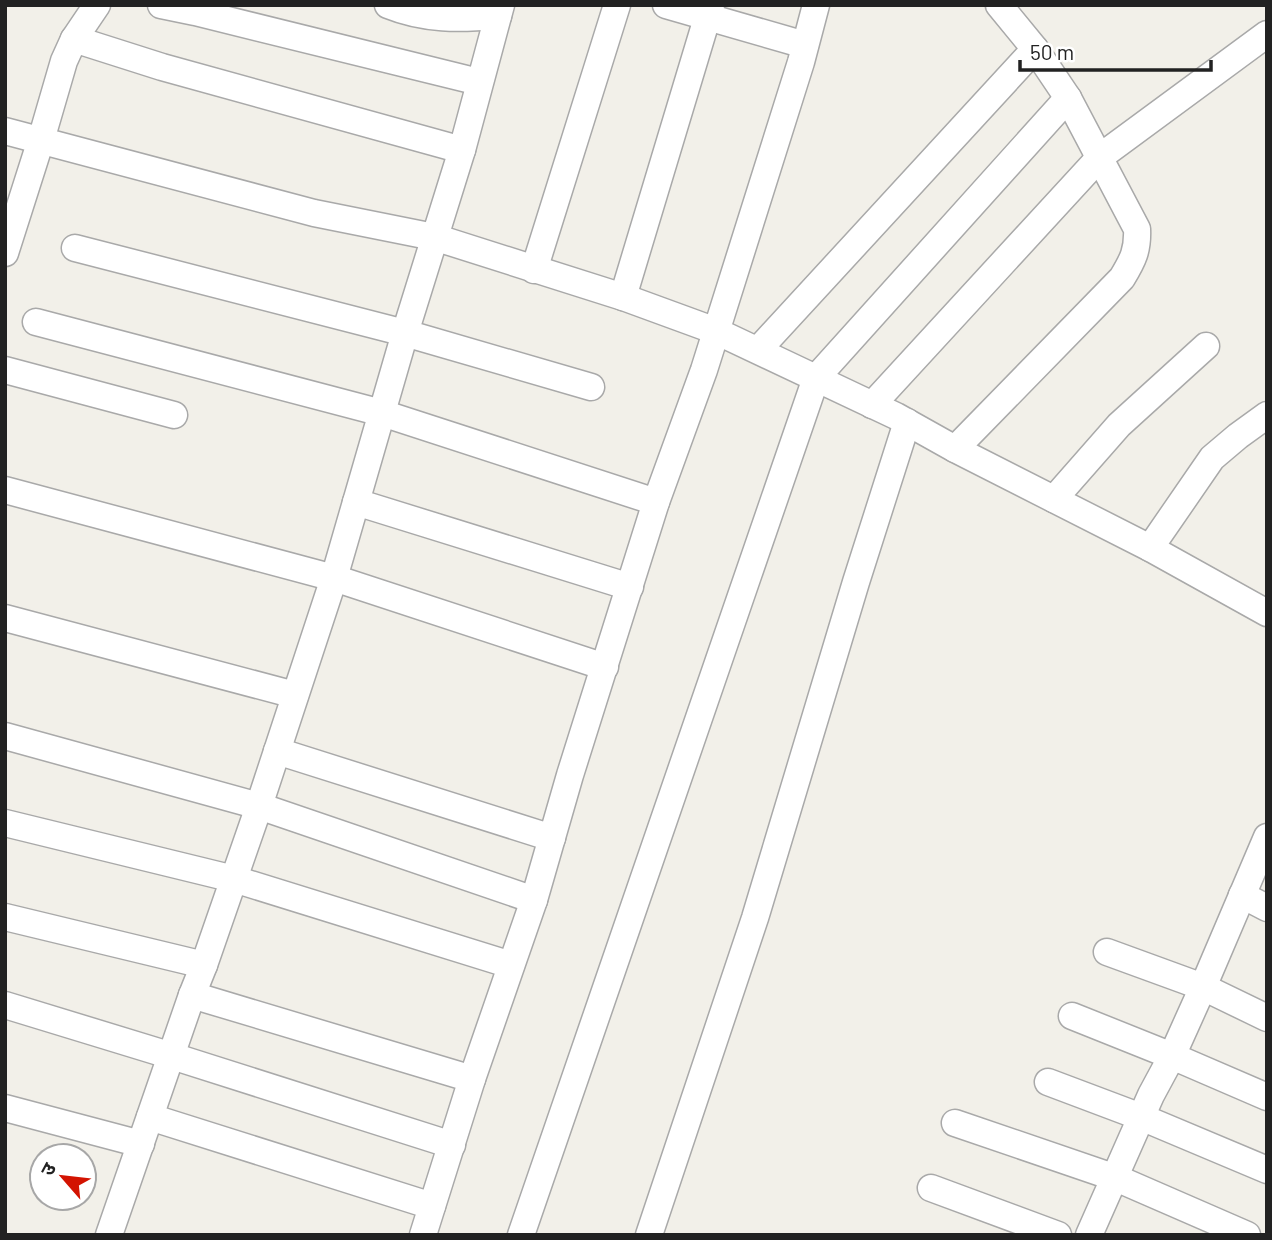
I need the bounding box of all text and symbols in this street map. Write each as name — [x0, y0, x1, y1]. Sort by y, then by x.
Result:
scale bar — [1020, 28, 1211, 72]
text: 50 m — [1030, 39, 1074, 64]
north arrow — [28, 1142, 98, 1212]
text: उ — [35, 1158, 61, 1179]

